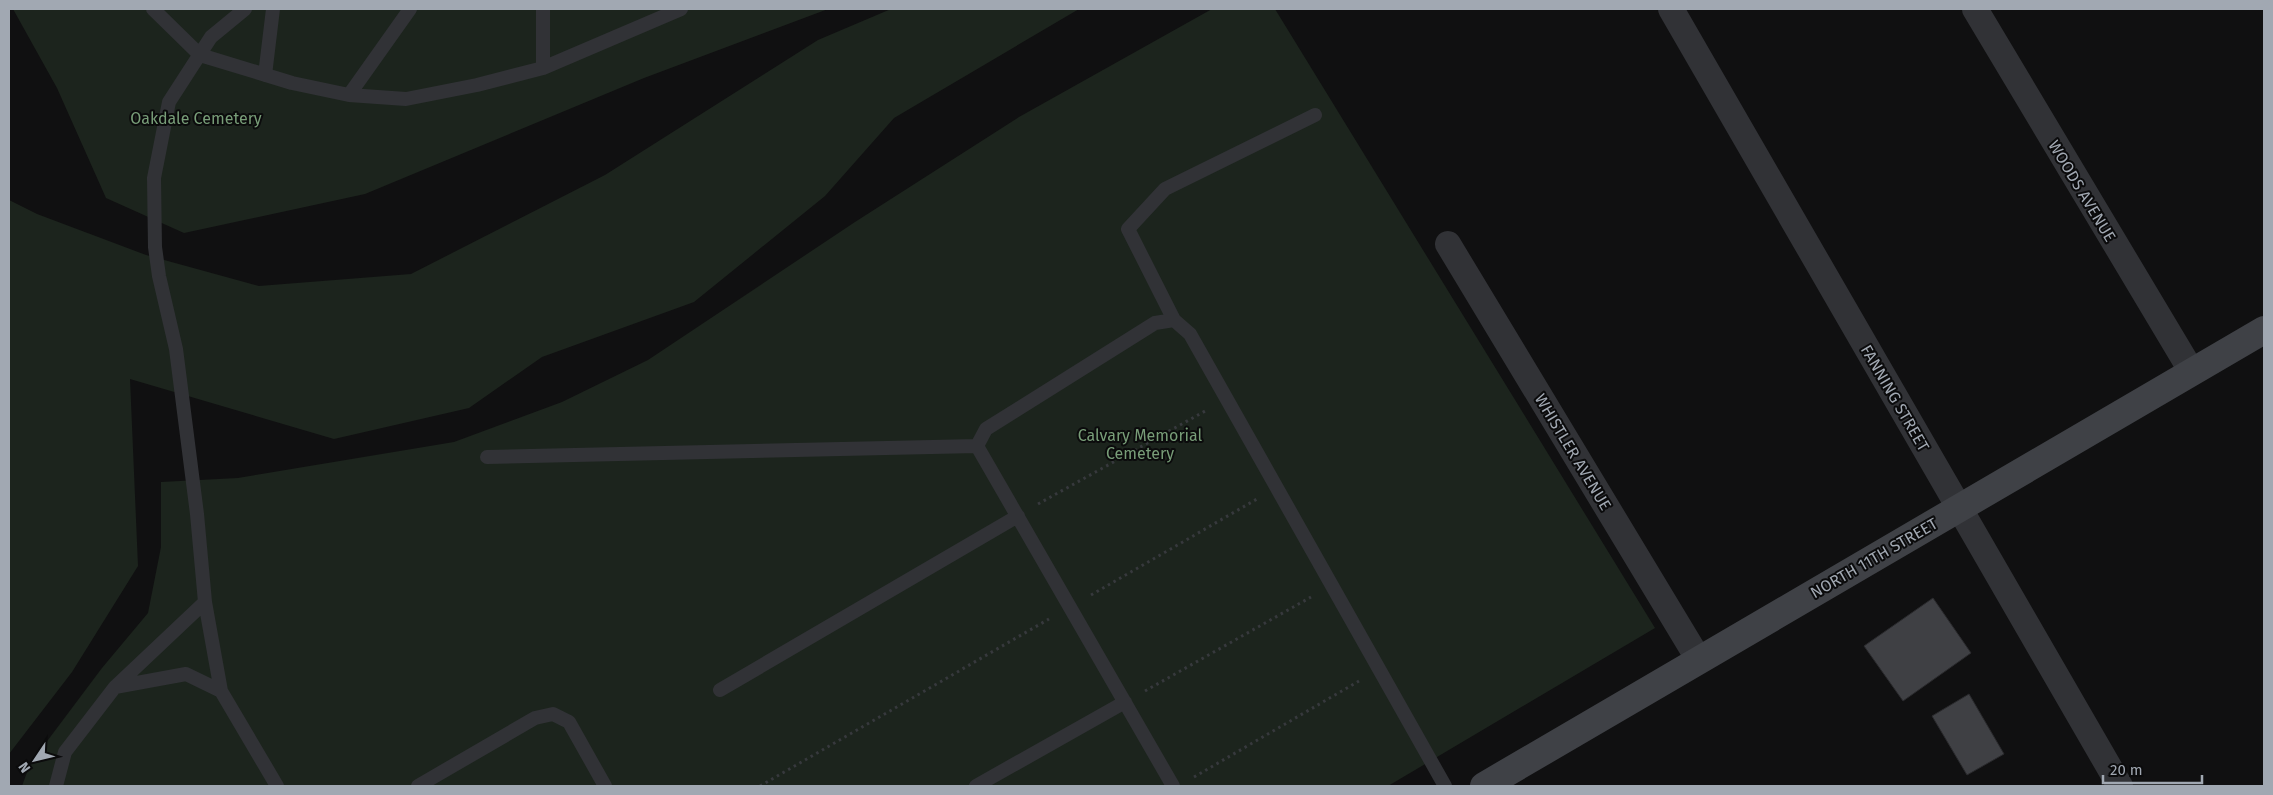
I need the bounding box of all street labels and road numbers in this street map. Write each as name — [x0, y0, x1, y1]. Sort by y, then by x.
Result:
street label: WOODS AVENUE — [2044, 137, 2120, 245]
street label: FANNING STREET — [1857, 341, 1934, 455]
street label: WHISTLER AVENUE — [1531, 390, 1615, 514]
street label: NORTH 11TH STREET — [1807, 514, 1942, 602]

